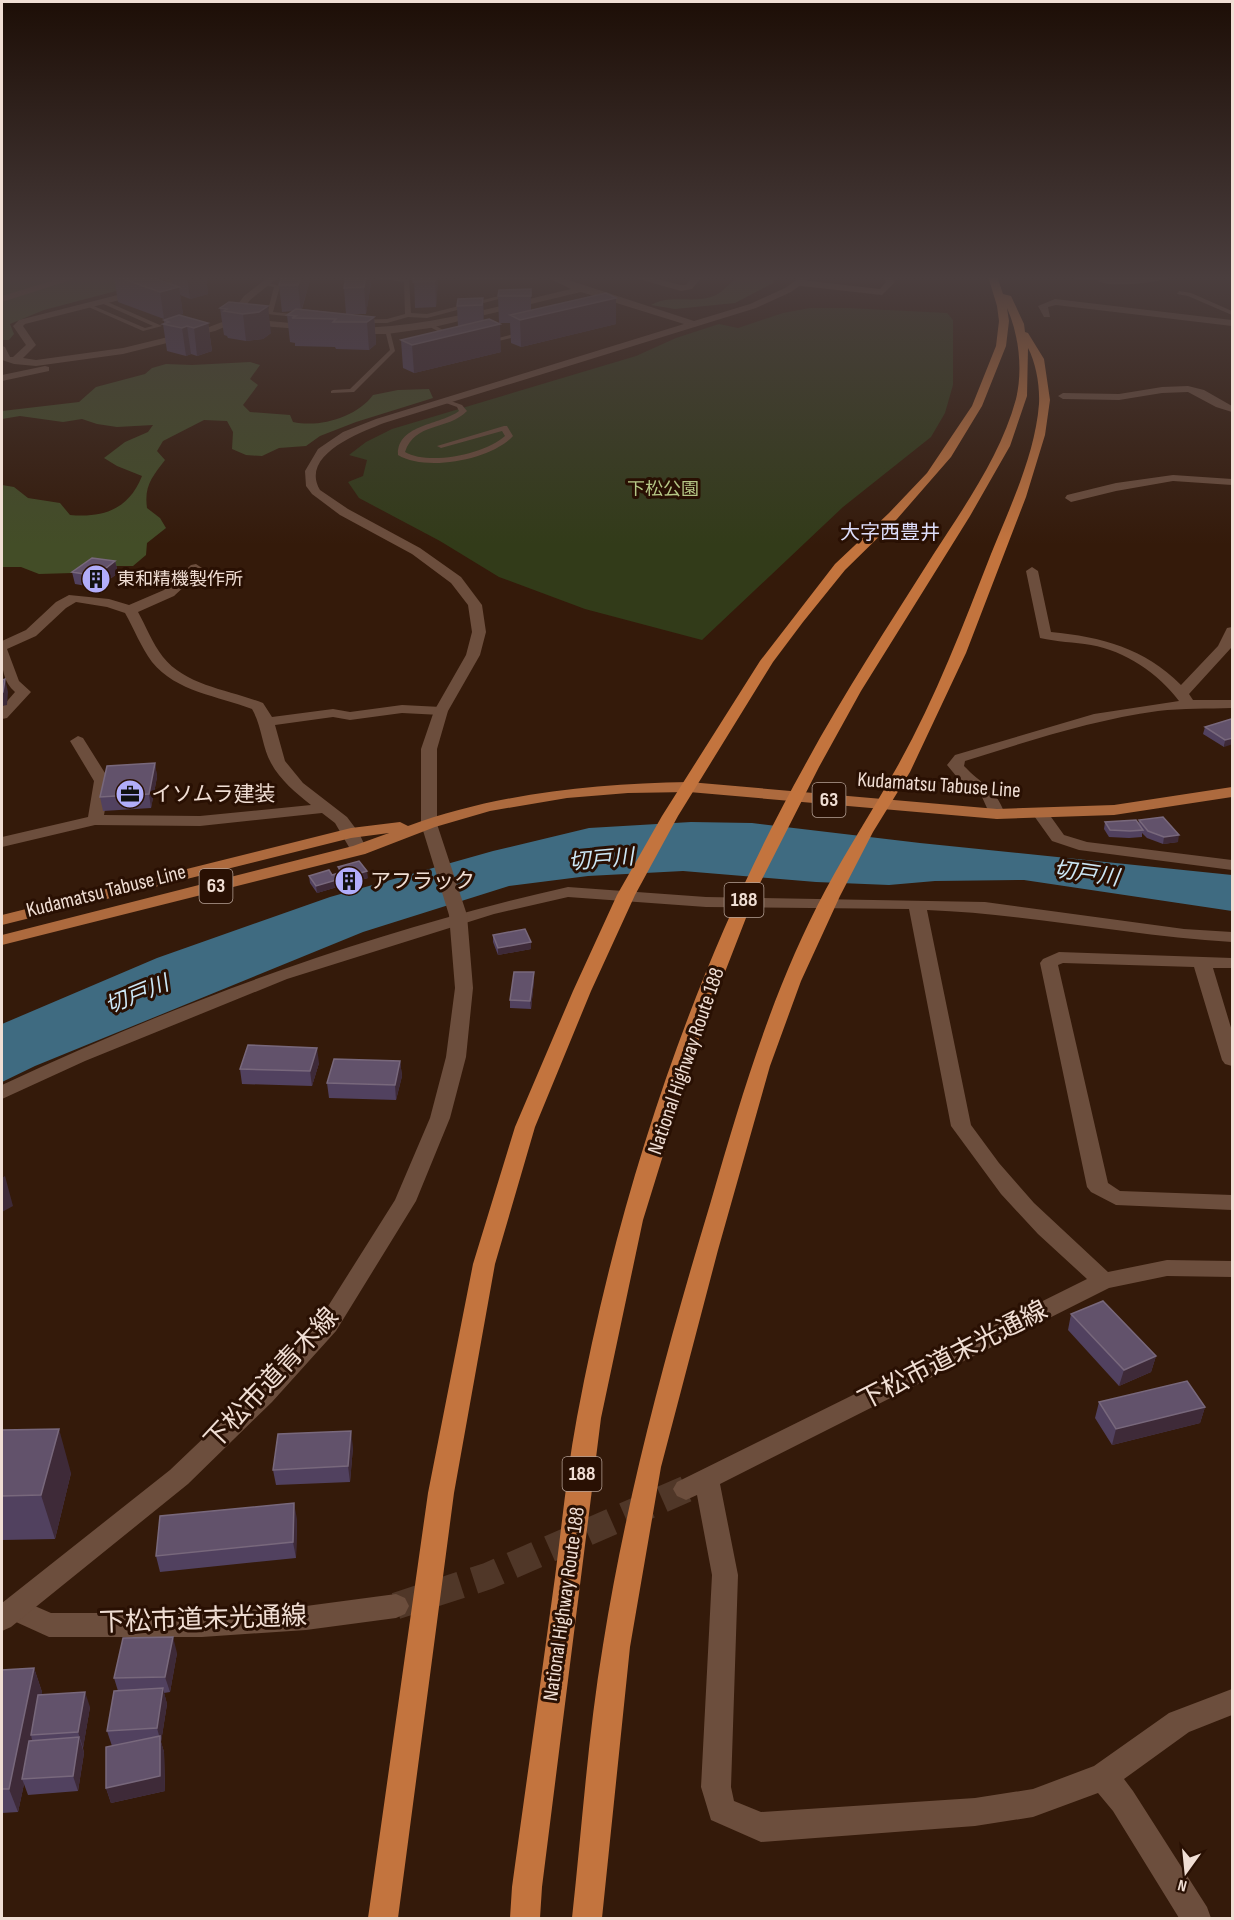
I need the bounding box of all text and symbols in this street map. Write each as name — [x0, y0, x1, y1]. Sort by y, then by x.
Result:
park label: 下松公園 — [627, 479, 699, 500]
district label: 大字西豊井 — [840, 521, 940, 545]
building icon: 東和精機製作所 — [80, 563, 112, 595]
place label: 東和精機製作所 — [117, 569, 243, 590]
street label: Kudamatsu Tabuse Line — [857, 767, 1021, 803]
office icon: イソムラ建装 — [114, 778, 146, 810]
place label: イソムラ建装 — [151, 782, 276, 807]
road number: 63 — [812, 783, 846, 817]
water label: 切戸川 — [567, 844, 637, 876]
water label: 切戸川 — [1051, 856, 1123, 892]
street label: Kudamatsu Tabuse Line — [24, 859, 188, 923]
building icon: アフラック — [333, 865, 365, 897]
road number: 63 — [200, 869, 232, 903]
place label: アフラック — [370, 869, 475, 894]
road number: 188 — [724, 883, 764, 917]
street label: National Highway Route 188 — [642, 964, 730, 1158]
water label: 切戸川 — [101, 969, 175, 1020]
street label: 下松市道末光通線 — [853, 1295, 1053, 1417]
street label: 下松市道青木線 — [199, 1302, 345, 1456]
road number: 188 — [562, 1457, 602, 1491]
street label: National Highway Route 188 — [538, 1505, 590, 1703]
street label: 下松市道末光通線 — [99, 1601, 307, 1639]
north arrow — [1156, 1842, 1216, 1902]
text: N — [1176, 1875, 1189, 1895]

